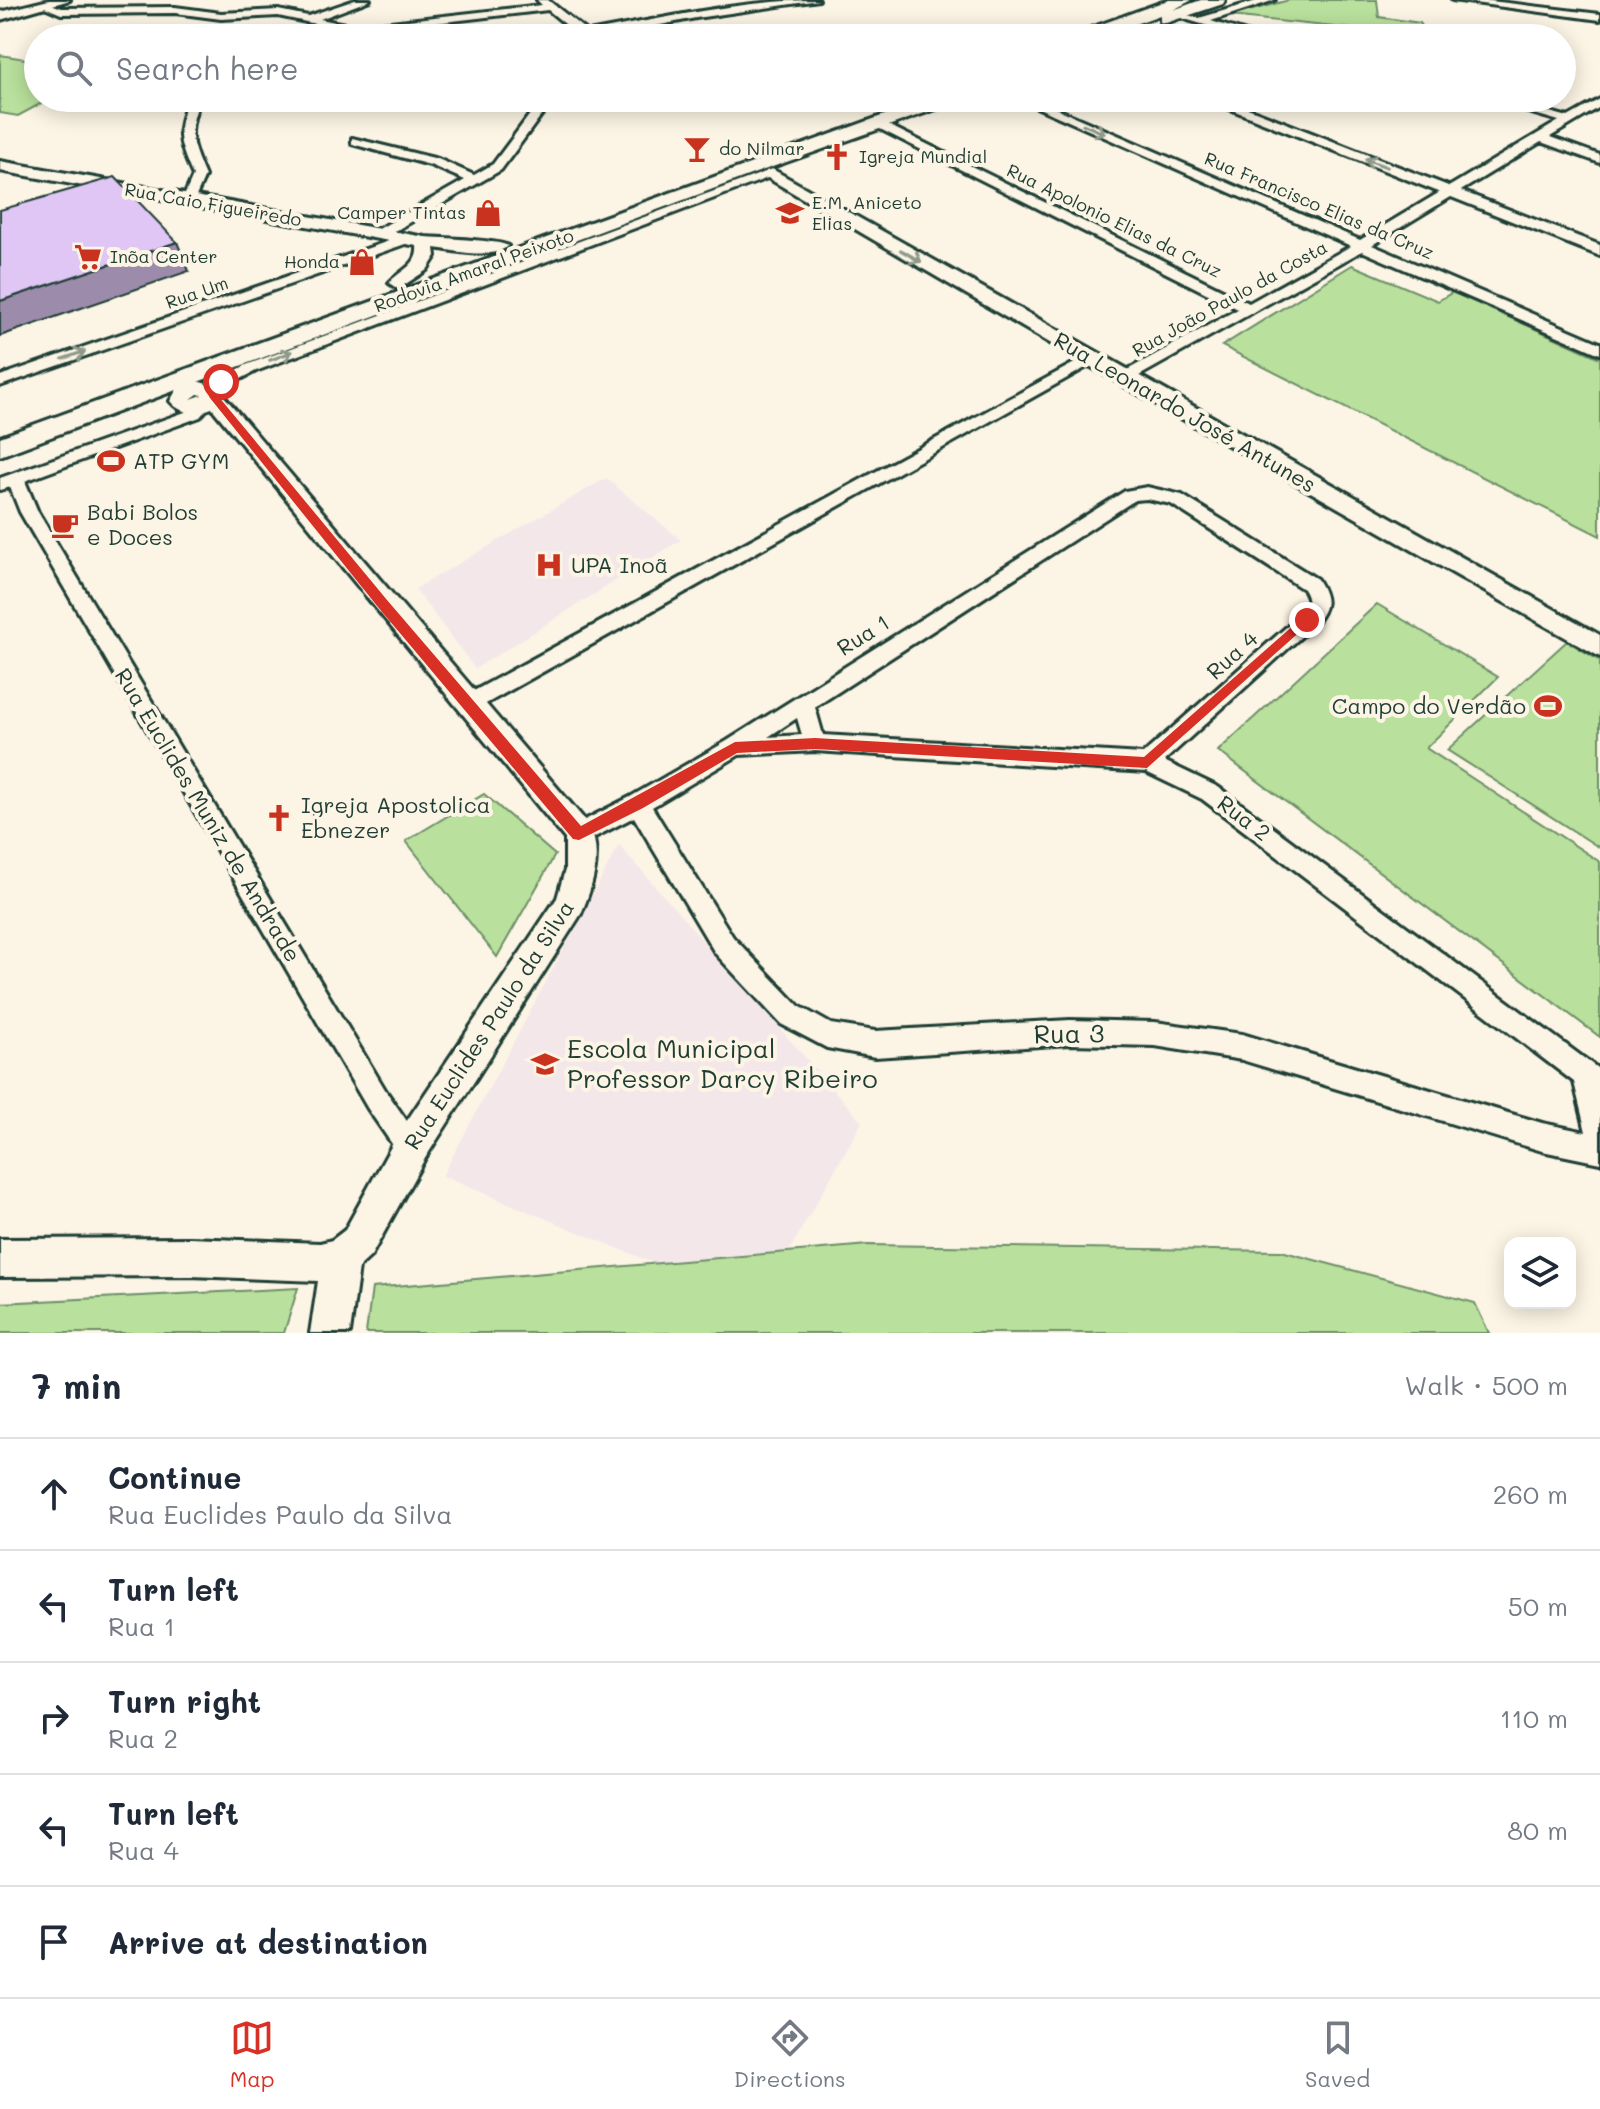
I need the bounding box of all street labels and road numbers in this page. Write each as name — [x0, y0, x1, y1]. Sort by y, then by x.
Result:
street label: Rua Francisco Elias da Cruz — [1201, 146, 1438, 264]
street label: Rua Apolonio Elias da Cruz — [1003, 158, 1226, 283]
street label: Rua Caio Figueiredo — [123, 177, 304, 231]
street label: Rodovia Amaral Peixoto — [370, 223, 577, 317]
street label: Rua João Paulo da Costa — [1128, 234, 1331, 362]
street label: Rua Um — [162, 270, 231, 314]
street label: Rua Leonardo José Antunes — [1049, 324, 1322, 499]
street label: Rua 1 — [831, 607, 894, 662]
street label: Rua 4 — [1200, 624, 1264, 685]
street label: Rua Euclides Muniz de Andrade — [109, 662, 308, 967]
street label: Rua 2 — [1212, 788, 1277, 847]
street label: Rua Euclides Paulo da Silva — [397, 895, 580, 1155]
street label: Rua 3 — [1033, 1015, 1105, 1051]

